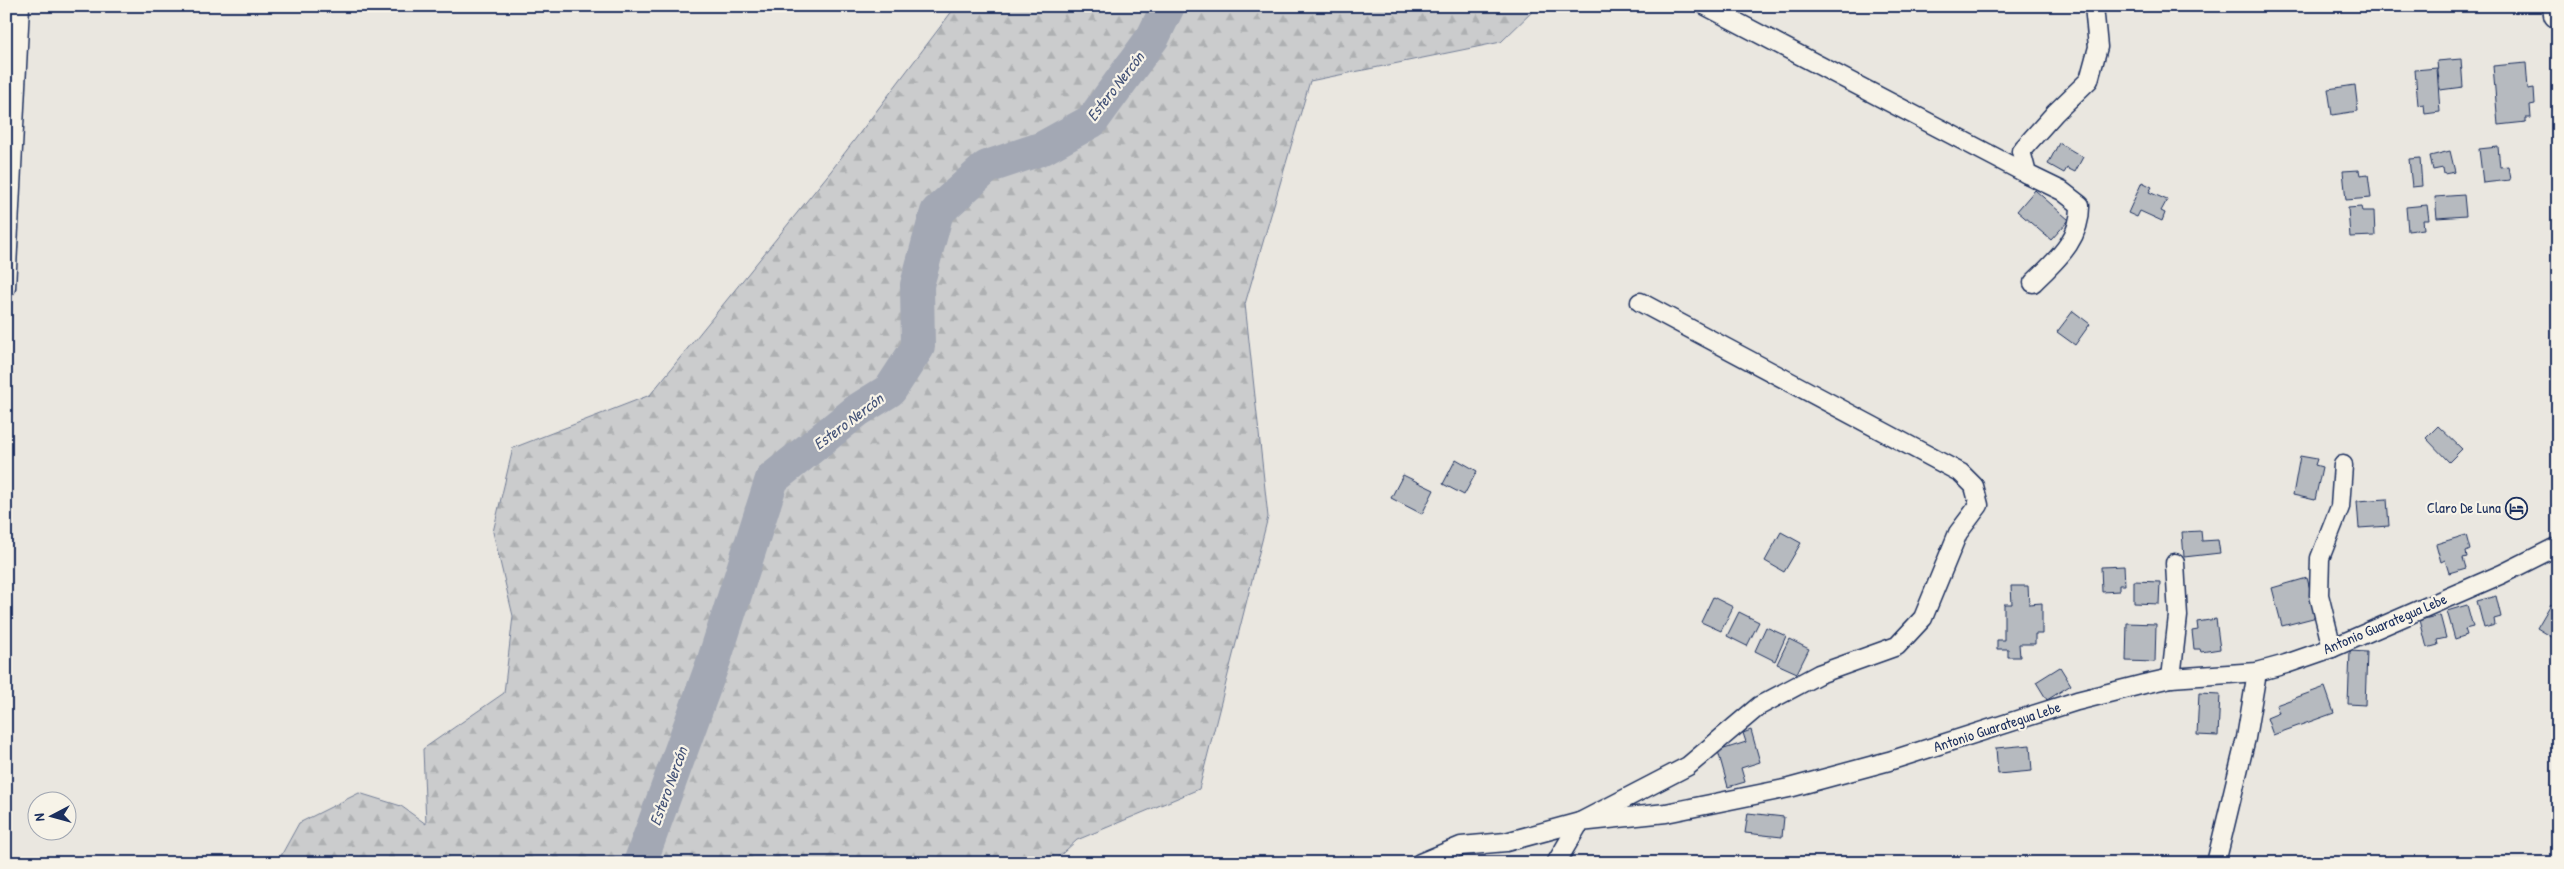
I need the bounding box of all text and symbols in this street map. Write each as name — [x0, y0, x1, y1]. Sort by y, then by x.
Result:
water label: Estero Nercón — [1081, 45, 1150, 125]
water label: Estero Nercón — [809, 386, 889, 455]
hotel icon: Claro De Luna — [2505, 496, 2529, 520]
place label: Claro De Luna — [2427, 497, 2501, 518]
street label: Antonio Guarategua Lebe — [2320, 588, 2450, 659]
street label: Antonio Guarategua Lebe — [1931, 696, 2063, 757]
water label: Estero Nercón — [644, 742, 693, 828]
north arrow — [28, 792, 78, 842]
text: N — [29, 812, 48, 822]

